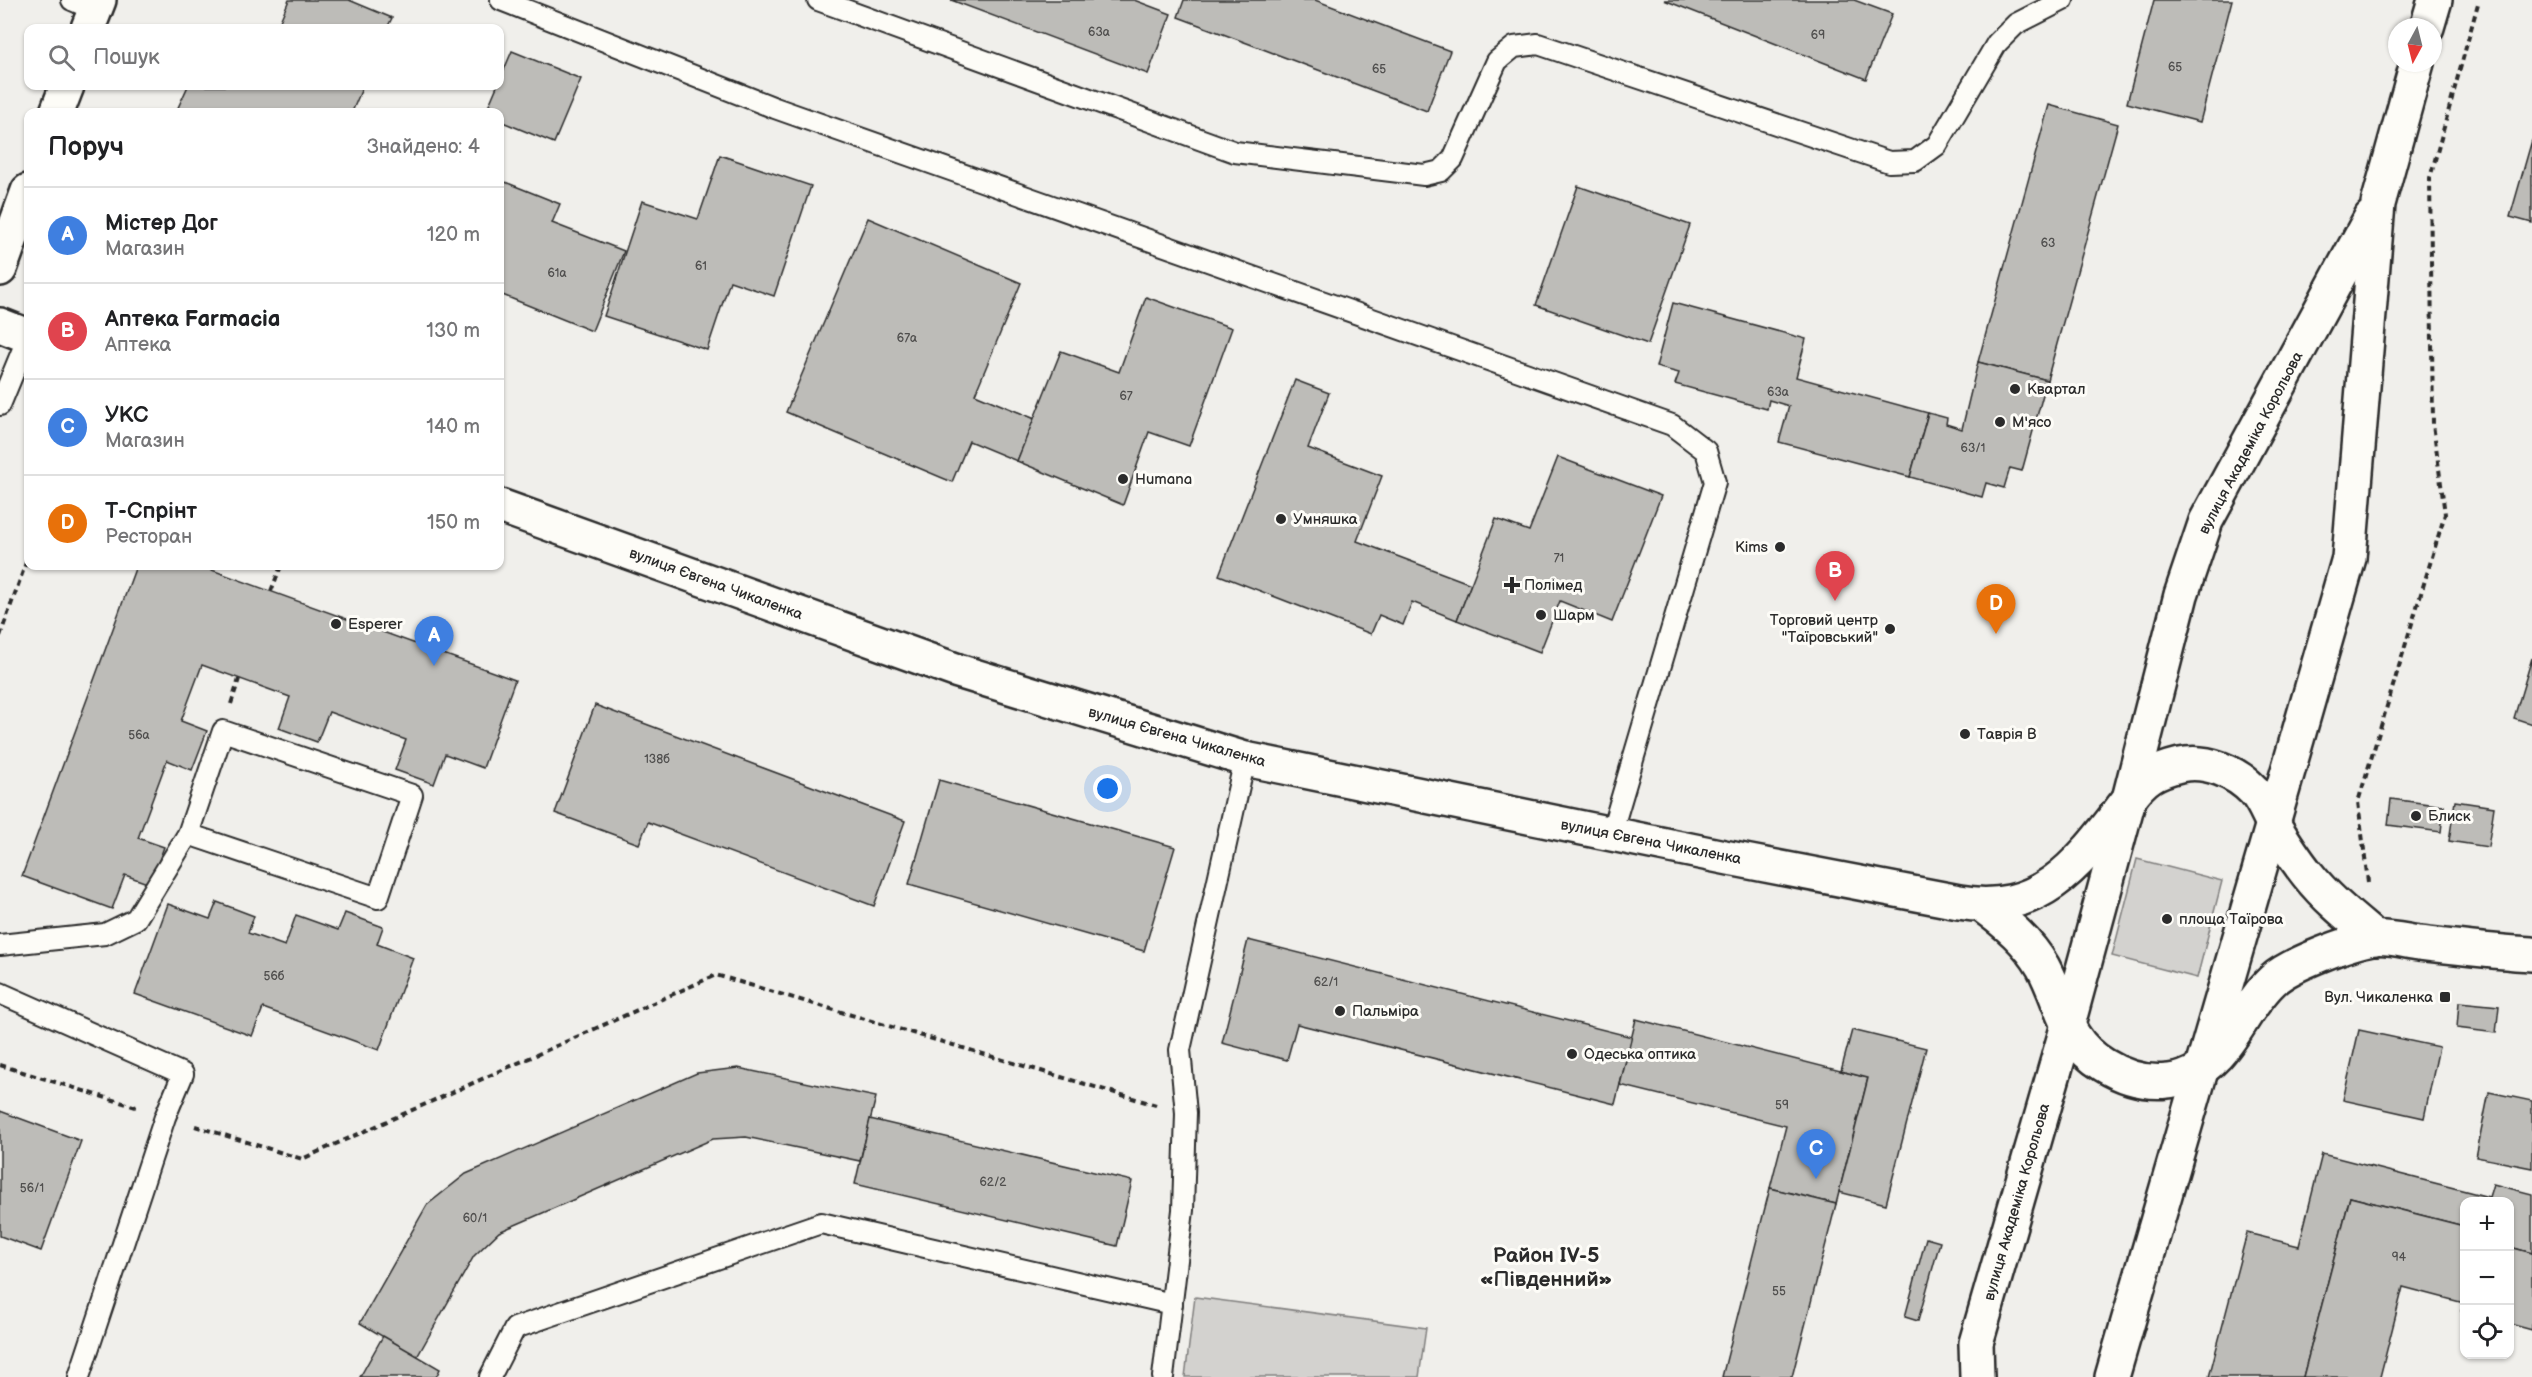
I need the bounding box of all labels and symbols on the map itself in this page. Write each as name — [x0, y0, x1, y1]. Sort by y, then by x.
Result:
north arrow — [2388, 18, 2442, 72]
house number: 63а — [1088, 25, 1110, 40]
house number: 69 — [1811, 28, 1825, 43]
house number: 65 — [2168, 60, 2182, 75]
house number: 65 — [1372, 62, 1386, 77]
house number: 63 — [2041, 236, 2055, 251]
house number: 61 — [695, 259, 707, 274]
house number: 61а — [547, 266, 567, 281]
house number: 67а — [897, 331, 917, 346]
street label: вулиця Академіка Корольова — [2195, 348, 2307, 538]
place label: Квартал — [2027, 380, 2086, 399]
marker: Квартал — [2008, 382, 2022, 396]
house number: 63а — [1767, 385, 1789, 400]
house number: 67 — [1119, 389, 1133, 404]
place label: М'ясо — [2012, 413, 2052, 432]
marker: М'ясо — [1993, 415, 2007, 429]
house number: 63/1 — [1961, 441, 1985, 456]
place label: Humana — [1135, 470, 1192, 489]
marker: Humana — [1116, 472, 1130, 486]
place label: Умняшка — [1293, 510, 1358, 529]
marker: Умняшка — [1274, 512, 1288, 526]
place label: Kims — [1735, 538, 1769, 557]
marker: Kims — [1773, 540, 1787, 554]
street label: вулиця Євгена Чикаленка — [627, 544, 806, 624]
house number: 71 — [1554, 551, 1564, 566]
pin: B — [1816, 552, 1854, 601]
place label: Полімед — [1524, 576, 1583, 595]
marker: Полімед — [1505, 578, 1519, 592]
pin: D — [1976, 584, 2016, 634]
place label: Шарм — [1553, 606, 1595, 625]
marker: Шарм — [1534, 608, 1548, 622]
place label: Торговий центр "Таїровський" — [1770, 611, 1879, 647]
place label: Esperer — [348, 615, 403, 634]
pin: A — [414, 616, 454, 666]
marker: Esperer — [329, 617, 343, 631]
marker: Торговий центр "Таїровський" — [1883, 622, 1897, 636]
street label: вулиця Євгена Чикаленка — [1086, 703, 1268, 771]
place label: Таврія В — [1977, 725, 2037, 744]
marker: Таврія В — [1958, 727, 1972, 741]
house number: 56а — [128, 728, 150, 743]
house number: 138б — [644, 752, 670, 767]
your location — [1093, 774, 1122, 803]
place label: Блиск — [2428, 807, 2471, 826]
marker: Блиск — [2409, 809, 2423, 823]
street label: вулиця Євгена Чикаленка — [1559, 815, 1743, 869]
place label: площа Таїрова — [2179, 910, 2284, 929]
marker: площа Таїрова — [2160, 912, 2174, 926]
house number: 56б — [264, 969, 285, 984]
house number: 62/1 — [1314, 975, 1338, 990]
place label: Вул. Чикаленка — [2324, 988, 2433, 1007]
marker: Вул. Чикаленка — [2438, 990, 2452, 1004]
place label: Пальміра — [1352, 1002, 1419, 1021]
marker: Пальміра — [1333, 1004, 1347, 1018]
place label: Одеська оптика — [1584, 1045, 1696, 1064]
marker: Одеська оптика — [1565, 1047, 1579, 1061]
house number: 59 — [1775, 1098, 1789, 1113]
street label: вулиця Академіка Корольова — [1980, 1101, 2054, 1303]
pin: C — [1796, 1130, 1836, 1179]
house number: 62/2 — [980, 1175, 1006, 1190]
house number: 56/1 — [20, 1181, 44, 1196]
house number: 60/1 — [463, 1211, 487, 1226]
district label: Район IV-5 «Південний» — [1480, 1243, 1612, 1292]
house number: 94 — [2392, 1250, 2407, 1265]
house number: 55 — [1772, 1284, 1786, 1299]

